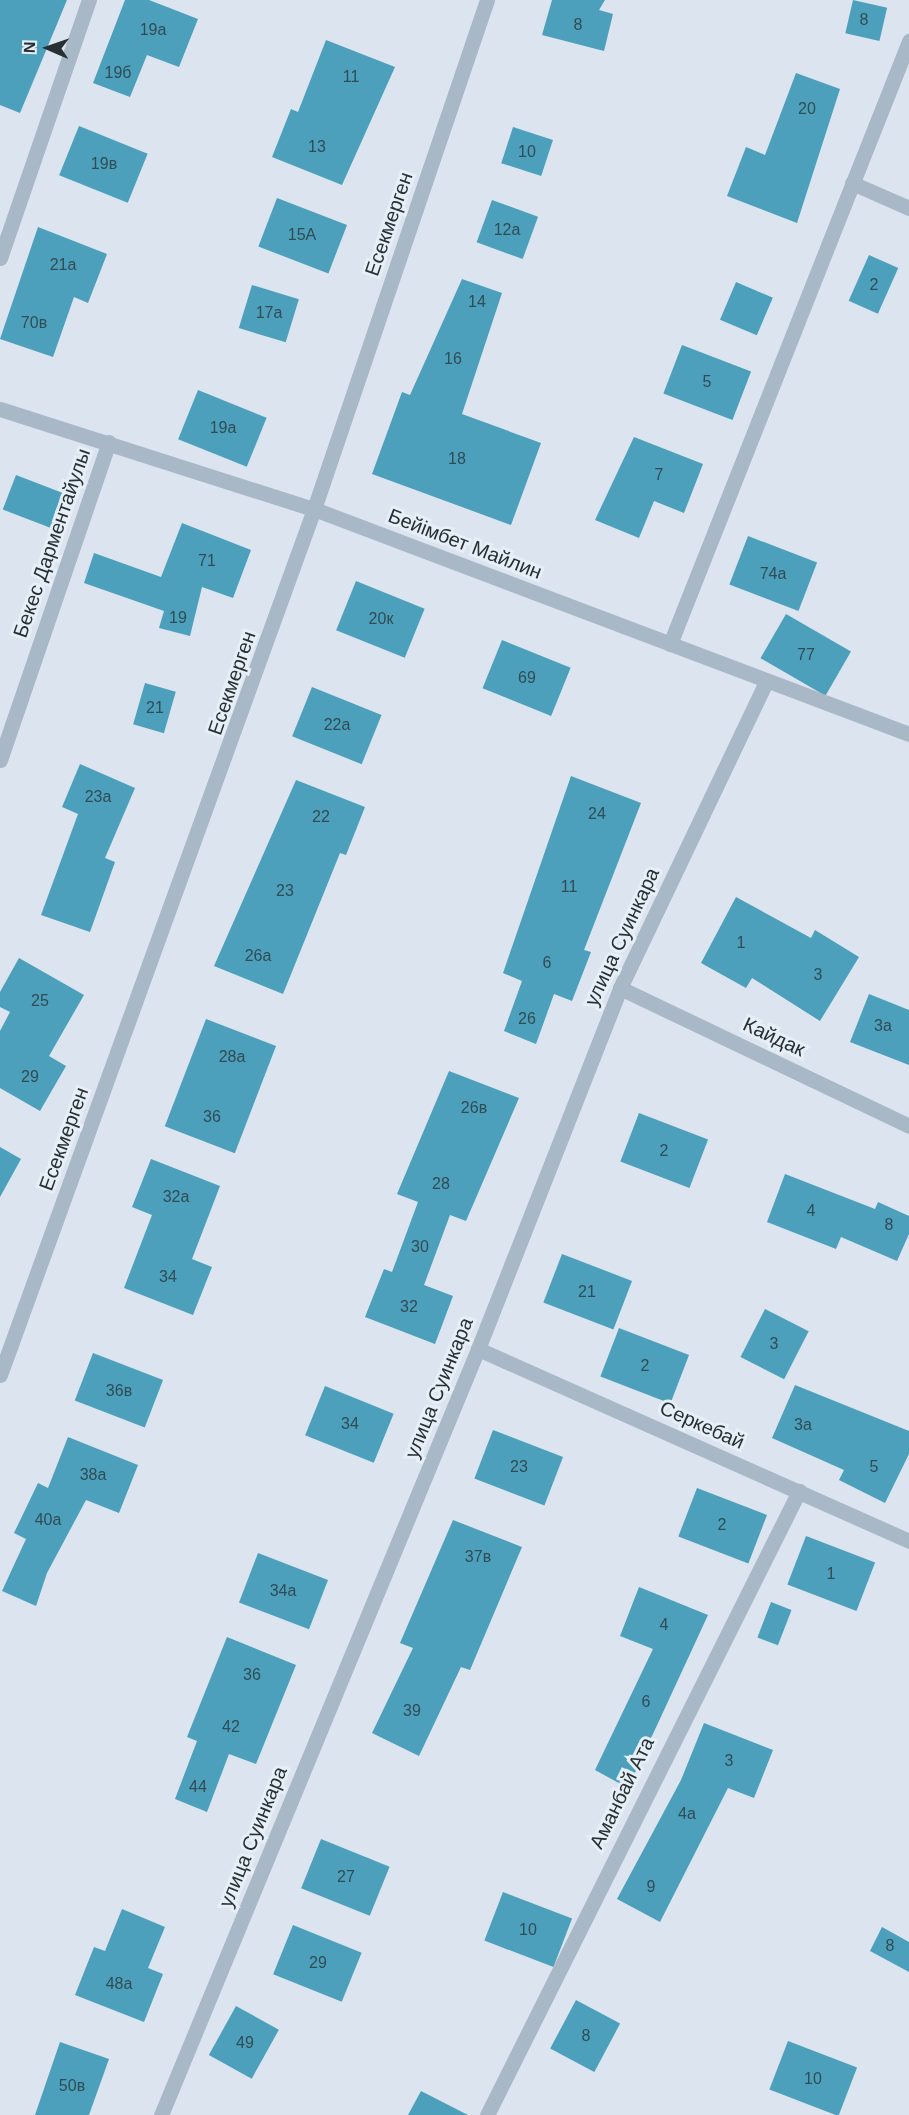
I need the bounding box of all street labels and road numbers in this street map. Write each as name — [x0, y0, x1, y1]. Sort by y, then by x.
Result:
street label: Eсекмерген — [360, 169, 418, 279]
street label: Бекес Дарментайулы — [8, 445, 96, 641]
street label: Бейімбет Майлин — [385, 504, 545, 584]
street label: Eсекмерген — [203, 628, 261, 738]
street label: улица Суинкара — [579, 864, 665, 1010]
street label: Кайдак — [739, 1012, 809, 1062]
street label: Eсекмерген — [34, 1084, 94, 1194]
street label: улица Суинкара — [400, 1314, 478, 1462]
street label: Серкебай — [656, 1396, 748, 1454]
street label: Аманбай Ата — [585, 1733, 659, 1853]
street label: улица Суинкара — [214, 1763, 292, 1911]

